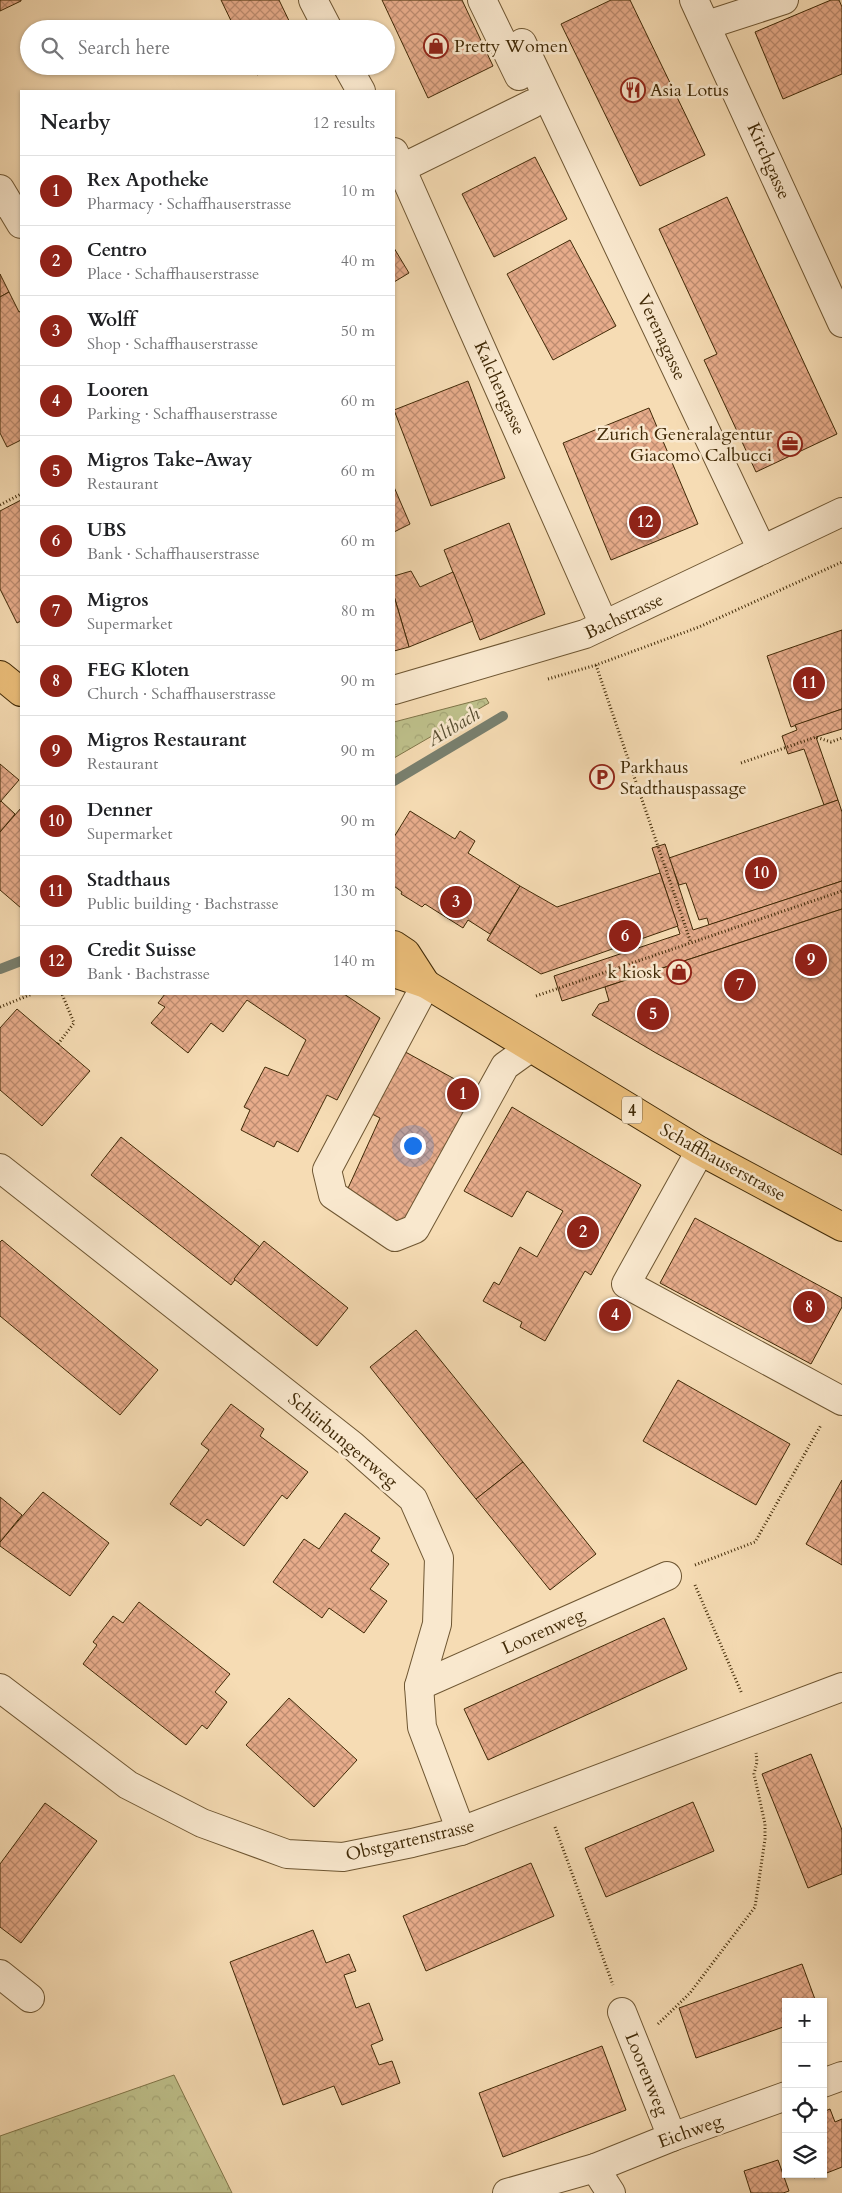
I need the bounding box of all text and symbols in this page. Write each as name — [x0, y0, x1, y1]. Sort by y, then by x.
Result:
search box — [20, 20, 395, 75]
shop icon: Pretty Women — [423, 33, 449, 59]
icon: search — [38, 34, 66, 62]
place label: Pretty Women — [454, 34, 569, 59]
text: Search here — [78, 35, 170, 61]
restaurant icon: Asia Lotus — [620, 77, 646, 103]
place label: Asia Lotus — [650, 78, 729, 103]
text: Nearby — [40, 108, 111, 137]
text: 12 results — [313, 112, 375, 134]
street label: Kirchgasse — [741, 119, 796, 203]
text: Rex Apotheke — [87, 167, 209, 193]
text: 1 — [52, 180, 60, 202]
text: 10 m — [341, 180, 375, 202]
text: Pharmacy · Schaffhauserstrasse — [87, 193, 292, 215]
text: Centro — [87, 237, 147, 263]
text: 2 — [52, 250, 60, 272]
text: 40 m — [341, 250, 375, 272]
text: Place · Schaffhauserstrasse — [87, 263, 259, 285]
street label: Verenagasse — [631, 290, 692, 384]
text: Wolff — [87, 307, 136, 333]
text: 3 — [52, 320, 60, 342]
text: 50 m — [341, 320, 375, 342]
text: Shop · Schaffhauserstrasse — [87, 333, 258, 355]
street label: Kalchengasse — [468, 337, 531, 439]
text: Looren — [87, 377, 149, 403]
text: 4 — [52, 390, 60, 412]
text: 60 m — [341, 390, 375, 412]
text: Parking · Schaffhauserstrasse — [87, 403, 278, 425]
place label: Zurich Generalagentur Giacomo Calbucci — [597, 422, 772, 468]
office icon: Zurich Generalagentur Giacomo Calbucci — [777, 431, 803, 457]
text: Migros Take-Away — [87, 447, 252, 473]
text: 5 — [52, 460, 60, 482]
text: 60 m — [341, 460, 375, 482]
text: Restaurant — [87, 473, 158, 495]
pin: 12 — [629, 503, 661, 541]
text: UBS — [87, 517, 126, 543]
text: 6 — [52, 530, 60, 552]
text: 60 m — [341, 530, 375, 552]
text: Bank · Schaffhauserstrasse — [87, 543, 260, 565]
text: Migros — [87, 587, 148, 613]
street label: Bachstrasse — [581, 587, 668, 646]
text: 7 — [52, 600, 60, 622]
text: 80 m — [341, 600, 375, 622]
text: Supermarket — [87, 613, 173, 635]
text: FEG Kloten — [87, 657, 189, 683]
pin: 11 — [793, 664, 825, 702]
text: 8 — [52, 670, 60, 692]
text: 90 m — [341, 670, 375, 692]
text: Church · Schaffhauserstrasse — [87, 683, 276, 705]
water label: Altbach — [421, 701, 485, 753]
text: Migros Restaurant — [87, 727, 247, 753]
text: 9 — [52, 740, 60, 762]
text: 90 m — [341, 740, 375, 762]
text: Restaurant — [87, 753, 158, 775]
place label: Parkhaus Stadthauspassage — [620, 755, 747, 801]
parking icon: Parkhaus Stadthauspassage — [589, 764, 615, 790]
text: Denner — [87, 797, 152, 823]
text: 10 — [48, 810, 64, 832]
text: 90 m — [341, 810, 375, 832]
text: Supermarket — [87, 823, 173, 845]
pin: 10 — [745, 854, 777, 892]
text: Stadthaus — [87, 867, 170, 893]
text: 11 — [48, 880, 64, 902]
text: 130 m — [333, 880, 375, 902]
pin: 3 — [440, 883, 472, 921]
text: Public building · Bachstrasse — [87, 893, 279, 915]
pin: 6 — [609, 917, 641, 955]
text: Credit Suisse — [87, 937, 196, 963]
pin: 9 — [795, 941, 827, 979]
text: 12 — [48, 950, 64, 972]
text: 140 m — [333, 950, 375, 972]
shop icon: k kiosk — [666, 959, 692, 985]
place label: k kiosk — [607, 960, 662, 985]
text: Bank · Bachstrasse — [87, 963, 210, 985]
pin: 7 — [724, 966, 756, 1004]
pin: 5 — [637, 995, 669, 1033]
pin: 1 — [447, 1075, 479, 1113]
road number: 4 — [622, 1096, 642, 1124]
street label: Schaffhauserstrasse — [655, 1118, 790, 1207]
your location — [400, 1133, 426, 1159]
pin: 2 — [567, 1213, 599, 1251]
pin: 8 — [793, 1288, 825, 1326]
pin: 4 — [599, 1296, 631, 1334]
street label: Schürbungertweg — [282, 1387, 404, 1494]
street label: Loorenweg — [498, 1602, 589, 1661]
street label: Obstgartenstrasse — [343, 1813, 477, 1867]
map controls — [782, 1998, 827, 2178]
button: + — [782, 1998, 827, 2043]
street label: Loorenweg — [618, 2029, 675, 2121]
button: − — [782, 2043, 827, 2088]
button: locate — [782, 2088, 827, 2133]
street label: Eichweg — [654, 2108, 727, 2155]
button: layers — [782, 2133, 827, 2178]

